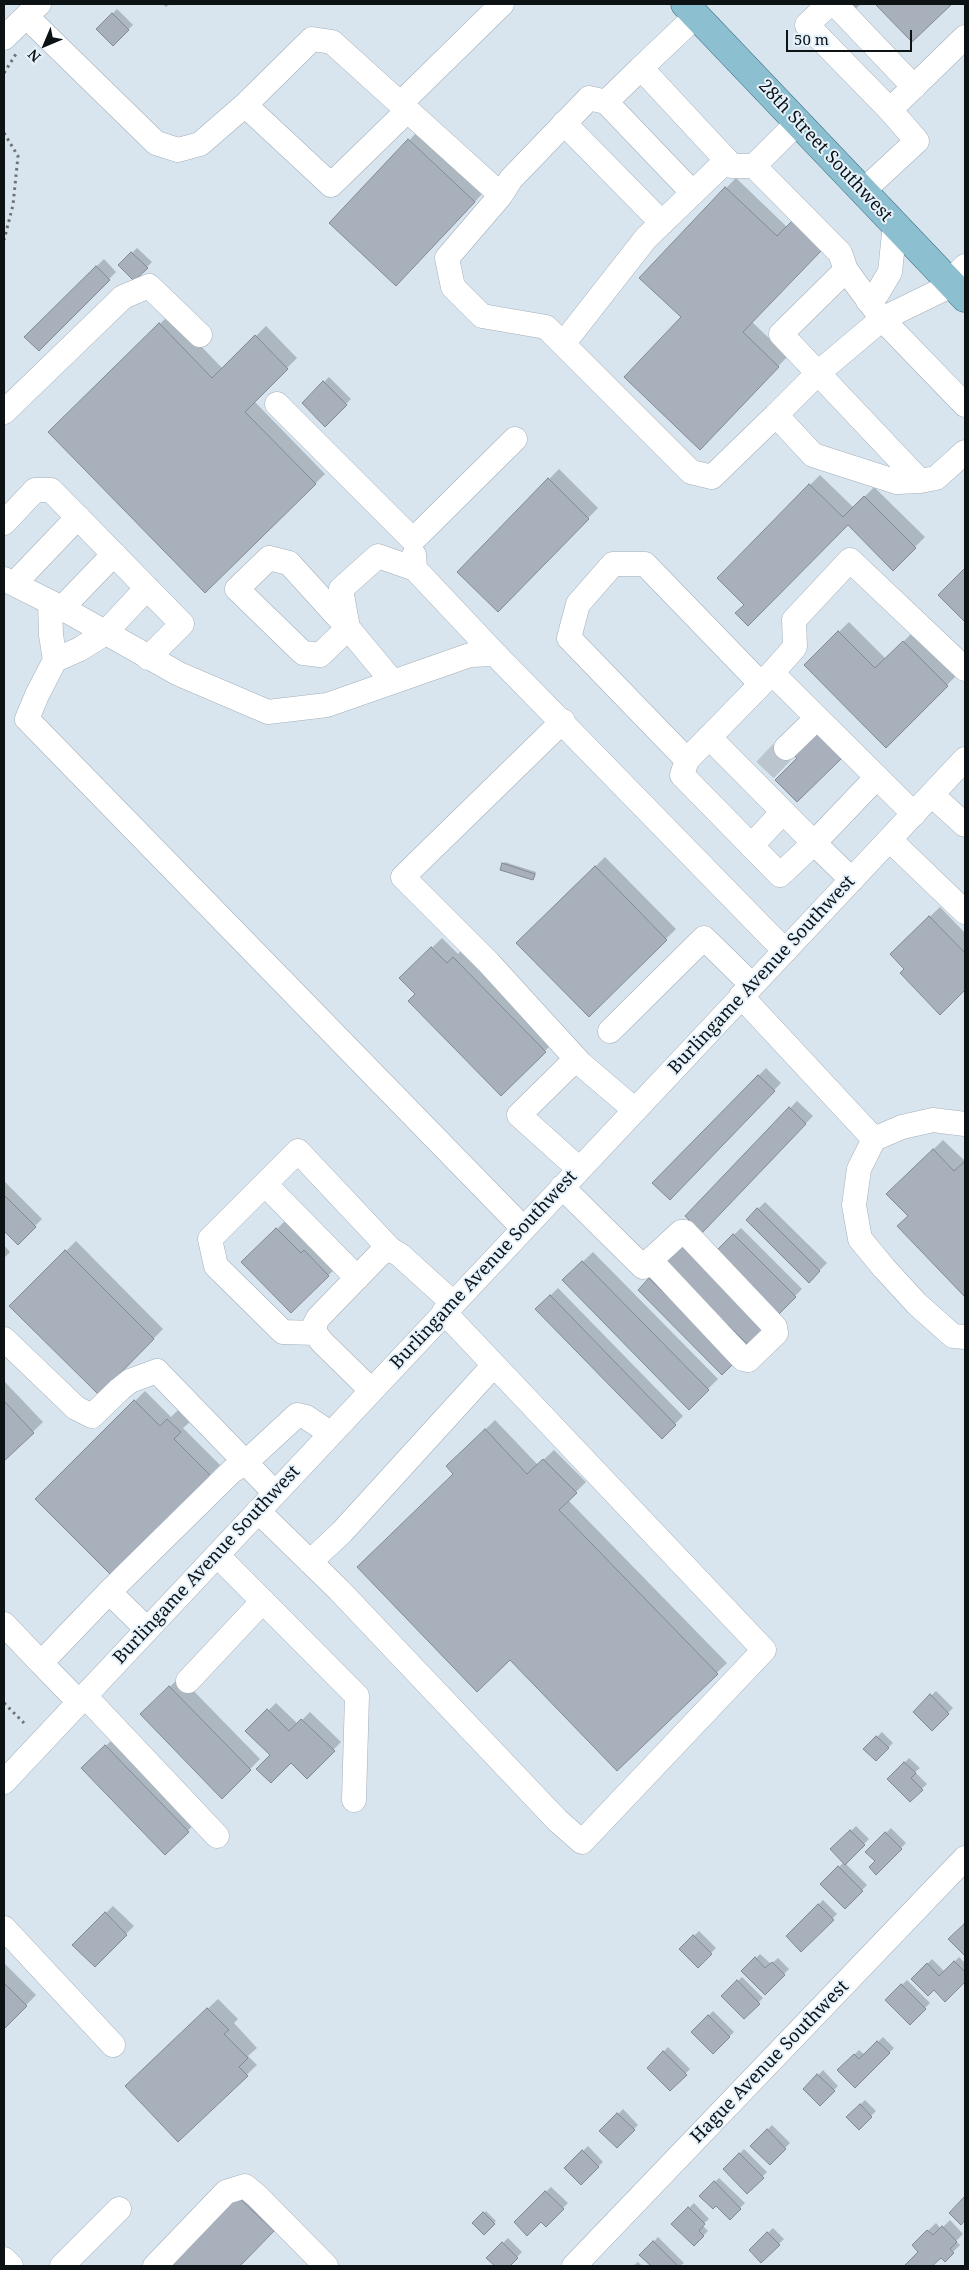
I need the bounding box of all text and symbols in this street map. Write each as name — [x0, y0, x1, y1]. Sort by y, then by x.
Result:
north arrow — [20, 20, 70, 70]
scale bar — [789, 20, 915, 52]
text: 50 m — [794, 29, 829, 49]
text: N — [23, 45, 45, 67]
street label: 28th Street Southwest — [754, 75, 896, 227]
street label: Burlingame Avenue Southwest — [664, 871, 860, 1079]
street label: Burlingame Avenue Southwest — [386, 1166, 582, 1374]
street label: Burlingame Avenue Southwest — [109, 1461, 305, 1669]
street label: Hague Avenue Southwest — [687, 1976, 853, 2148]

